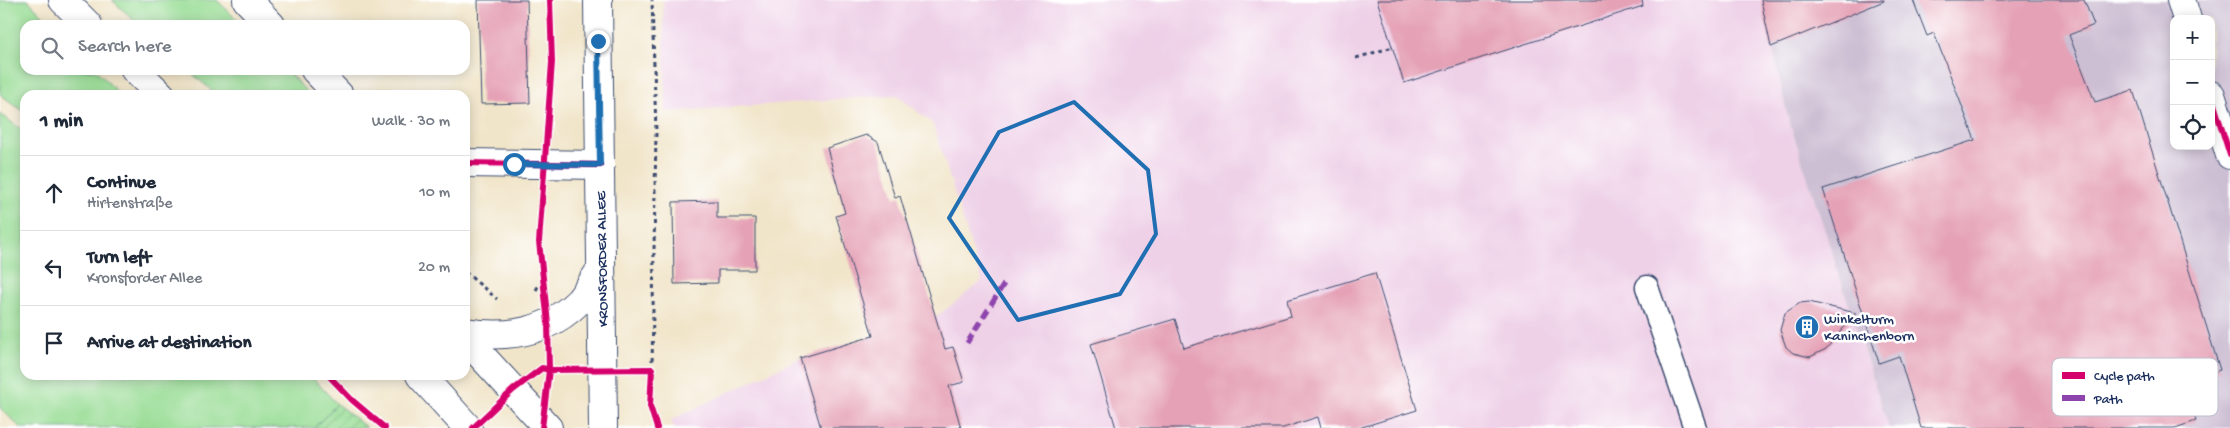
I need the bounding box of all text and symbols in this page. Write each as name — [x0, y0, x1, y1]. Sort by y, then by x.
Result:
map controls — [2170, 15, 2215, 150]
button: + — [2170, 15, 2215, 60]
search box — [20, 20, 470, 75]
route end — [587, 30, 610, 53]
icon: search — [38, 34, 66, 62]
text: Search here — [78, 36, 172, 59]
button: − — [2170, 60, 2215, 105]
button: locate — [2170, 105, 2215, 150]
text: 1 min — [40, 110, 83, 135]
text: Walk · 30 m — [372, 113, 450, 132]
route start — [503, 153, 526, 176]
text: Continue — [87, 172, 156, 195]
icon: ahead — [40, 179, 68, 207]
text: 10 m — [419, 184, 450, 203]
street label: KRONSFORDER ALLEE — [593, 190, 613, 327]
text: Hirtenstraße — [87, 195, 173, 214]
text: Turn left — [87, 247, 151, 270]
icon: left — [40, 254, 68, 282]
text: 20 m — [418, 259, 450, 278]
text: Kronsforder Allee — [87, 270, 202, 289]
place label: Winkelturm Kaninchenborn — [1824, 311, 1914, 346]
building icon: Winkelturm Kaninchenborn — [1794, 314, 1820, 340]
icon: arrive — [40, 329, 68, 357]
text: Arrive at destination — [87, 332, 251, 355]
legend — [2052, 358, 2218, 416]
text: Cycle path — [2094, 369, 2155, 386]
text: Path — [2093, 392, 2123, 409]

